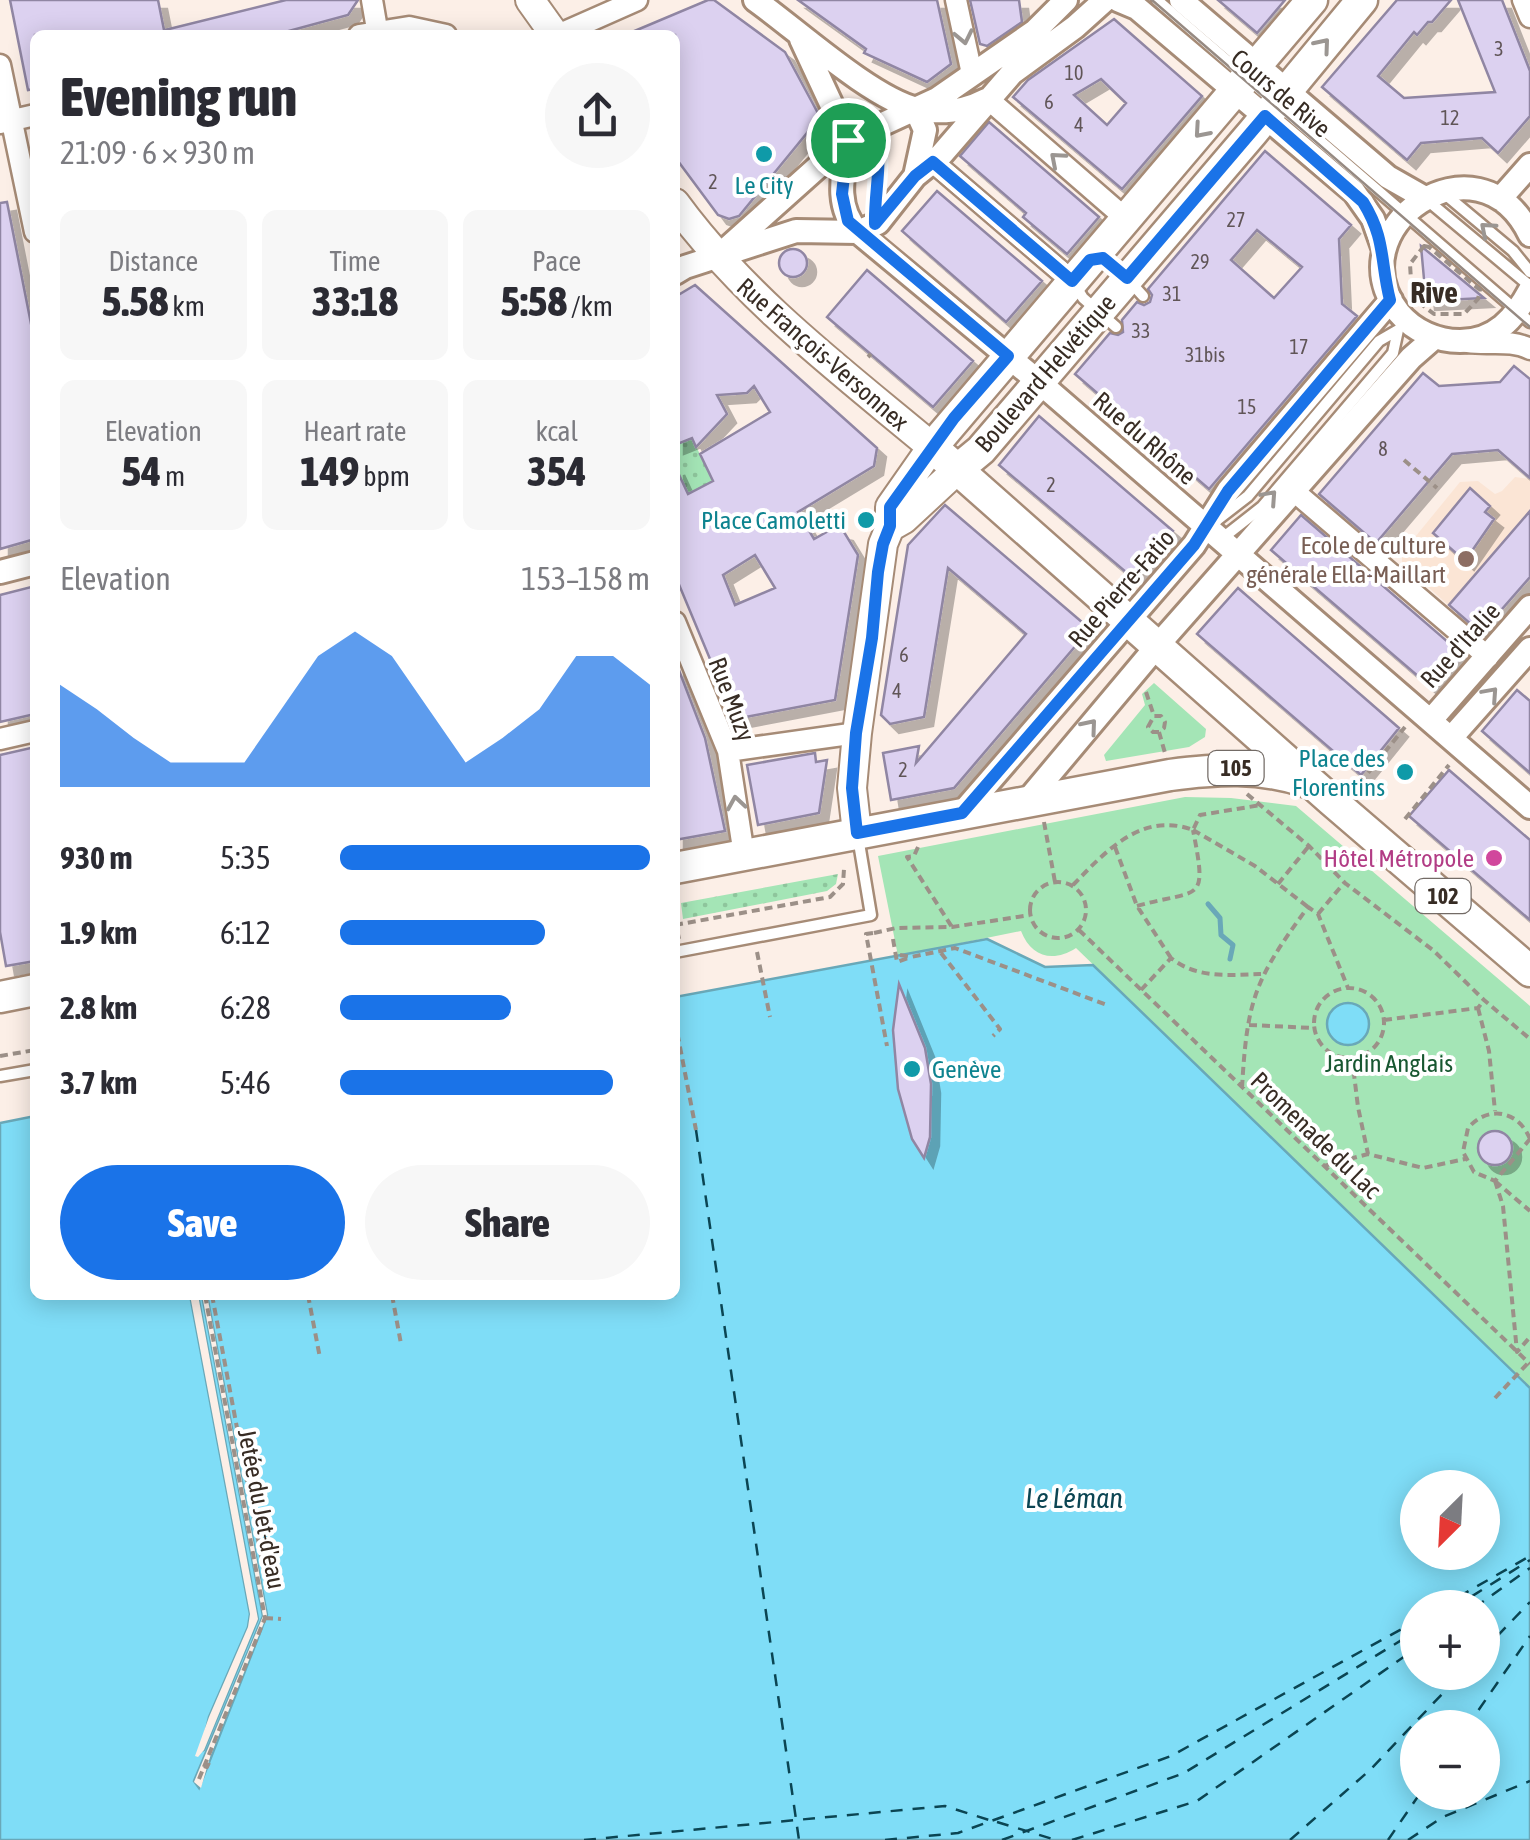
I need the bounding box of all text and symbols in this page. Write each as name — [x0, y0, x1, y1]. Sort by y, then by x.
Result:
one-way arrow — [952, 28, 973, 45]
house number: 3 — [1494, 37, 1504, 60]
one-way arrow — [1312, 38, 1330, 57]
street label: Cours de Rive — [1226, 43, 1336, 143]
house number: 10 — [1065, 61, 1083, 84]
button: share — [545, 63, 650, 168]
text: Evening run — [60, 65, 297, 128]
house number: 6 — [1044, 90, 1054, 113]
pin — [806, 98, 891, 183]
house number: 12 — [1441, 106, 1459, 129]
icon: arrive — [821, 113, 876, 168]
house number: 4 — [1074, 113, 1084, 136]
one-way arrow — [1195, 120, 1213, 138]
text: 21:09 · 6 × 930 m — [60, 134, 255, 171]
marker: Le City — [753, 143, 775, 165]
one-way arrow — [1050, 152, 1069, 170]
house number: 2 — [708, 170, 718, 193]
place label: Le City — [735, 171, 793, 199]
house number: 27 — [1227, 208, 1245, 231]
one-way arrow — [1480, 222, 1499, 240]
text: Distance — [108, 245, 198, 277]
text: Time — [329, 245, 381, 277]
text: Pace — [532, 245, 581, 277]
house number: 29 — [1191, 250, 1209, 273]
street label: Rue François-Versonnex — [732, 272, 914, 436]
district label: Rive — [1410, 275, 1458, 309]
text: 5.58 — [102, 277, 169, 325]
text: 33:18 — [312, 277, 398, 325]
text: 5:58 — [500, 277, 567, 325]
house number: 31 — [1163, 282, 1181, 305]
street label: Boulevard Helvétique — [969, 289, 1121, 457]
text: km — [169, 290, 205, 322]
text: /km — [567, 290, 613, 322]
house number: 33 — [1132, 319, 1150, 342]
house number: 17 — [1290, 335, 1308, 358]
house number: 31bis — [1185, 343, 1225, 366]
street label: Rue du Rhône — [1088, 386, 1202, 490]
house number: 15 — [1238, 395, 1256, 418]
text: Elevation — [105, 415, 202, 447]
text: Heart rate — [303, 415, 407, 447]
text: kcal — [535, 415, 578, 447]
house number: 8 — [1378, 437, 1388, 460]
text: 54 — [122, 447, 161, 495]
text: 149 — [300, 447, 359, 495]
text: 354 — [527, 447, 586, 495]
text: m — [161, 460, 185, 492]
text: bpm — [359, 460, 410, 492]
house number: 2 — [1046, 473, 1056, 496]
one-way arrow — [1258, 490, 1276, 509]
place label: Place Camoletti — [701, 506, 846, 534]
marker: Place Camoletti — [855, 509, 877, 531]
street label: Rue Pierre-Fatio — [1062, 524, 1180, 652]
place label: Ecole de culture générale Ella-Maillart — [1246, 531, 1446, 588]
marker: Ecole de culture générale Ella-Maillart — [1455, 548, 1477, 570]
text: Elevation — [60, 560, 171, 597]
text: 153–158 m — [521, 560, 650, 597]
street label: Rue d'Italie — [1415, 597, 1505, 693]
house number: 6 — [899, 643, 909, 666]
street label: Rue Muzy — [703, 653, 761, 745]
house number: 4 — [892, 679, 902, 702]
one-way arrow — [1479, 687, 1497, 706]
one-way arrow — [1078, 720, 1096, 738]
place label: Place des Florentins — [1292, 744, 1385, 801]
road number: 105 — [1208, 751, 1264, 785]
house number: 2 — [898, 758, 908, 781]
marker: Place des Florentins — [1394, 761, 1416, 783]
one-way arrow — [726, 795, 747, 811]
text: 930 m — [60, 839, 133, 876]
text: 5:35 — [220, 839, 271, 876]
place label: Hôtel Métropole — [1324, 844, 1474, 872]
marker: Hôtel Métropole — [1483, 847, 1505, 869]
road number: 102 — [1416, 879, 1470, 913]
text: 1.9 km — [60, 914, 137, 951]
text: 6:12 — [220, 914, 271, 951]
text: 2.8 km — [60, 989, 137, 1026]
text: 6:28 — [220, 989, 271, 1026]
park label: Jardin Anglais — [1325, 1049, 1453, 1077]
place label: Genève — [932, 1055, 1001, 1083]
marker: Genève — [901, 1058, 923, 1080]
text: 3.7 km — [60, 1064, 137, 1101]
text: 5:46 — [220, 1064, 271, 1101]
street label: Promenade du Lac — [1245, 1066, 1387, 1204]
button: Save — [60, 1165, 345, 1280]
button: Share — [365, 1165, 650, 1280]
street label: Jetée du Jet-d'eau — [233, 1427, 291, 1591]
north arrow — [1400, 1470, 1500, 1570]
map controls — [1400, 1470, 1500, 1810]
water label: Le Léman — [1025, 1482, 1123, 1514]
button: + — [1400, 1590, 1500, 1690]
button: − — [1400, 1710, 1500, 1810]

